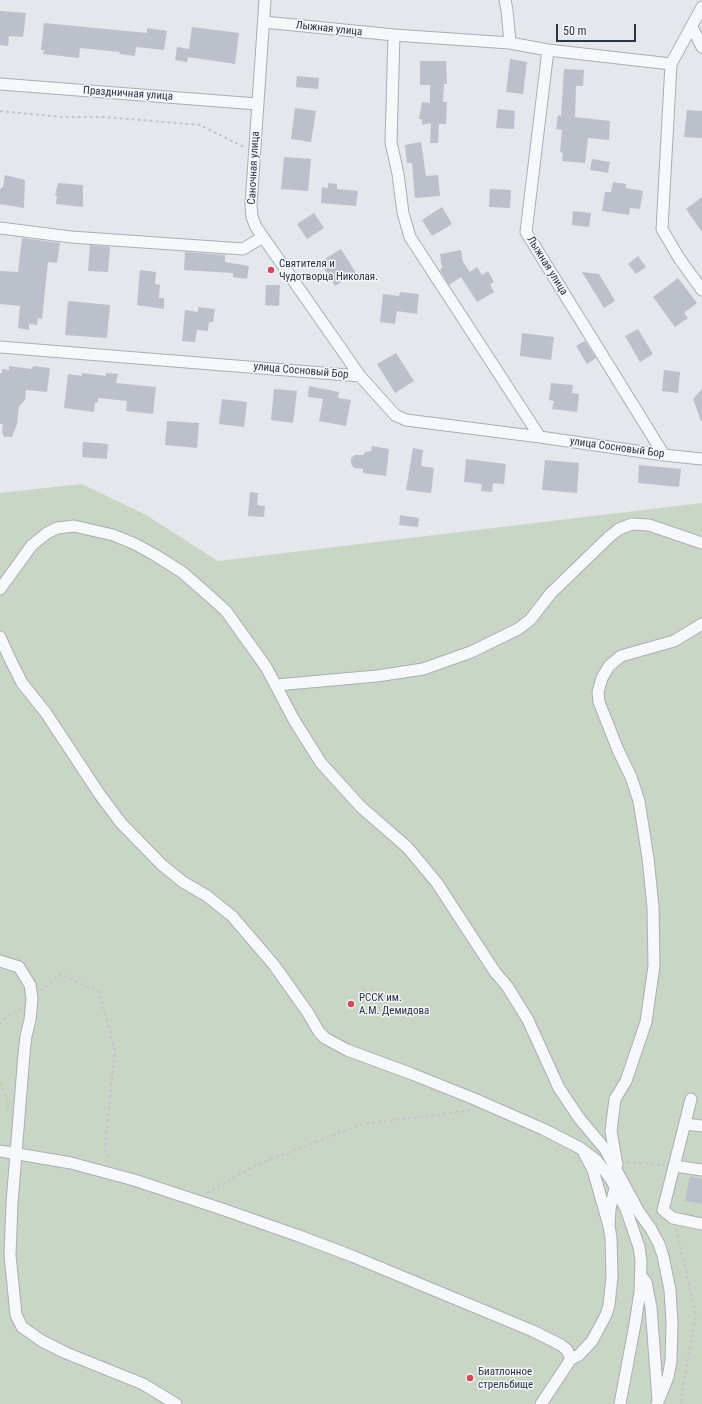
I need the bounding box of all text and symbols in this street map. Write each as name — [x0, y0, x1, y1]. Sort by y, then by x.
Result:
scale bar — [558, 16, 638, 42]
street label: Лыжная улица — [295, 19, 363, 39]
text: 50 m — [563, 24, 587, 38]
street label: Праздничная улица — [83, 84, 173, 104]
street label: Саночная улица — [245, 131, 263, 205]
street label: Лыжная улица — [524, 234, 570, 298]
place label: Святителя и Чудотворца Николая. — [279, 257, 378, 283]
marker: Святителя и Чудотворца Николая. — [266, 265, 276, 275]
street label: улица Сосновый Бор — [253, 360, 349, 382]
street label: улица Сосновый Бор — [569, 435, 665, 461]
place label: РССК им. А.М. Демидова — [359, 991, 429, 1017]
marker: РССК им. А.М. Демидова — [346, 999, 356, 1009]
place label: Биатлонное стрельбище — [478, 1365, 533, 1391]
marker: Биатлонное стрельбище — [465, 1373, 475, 1383]

